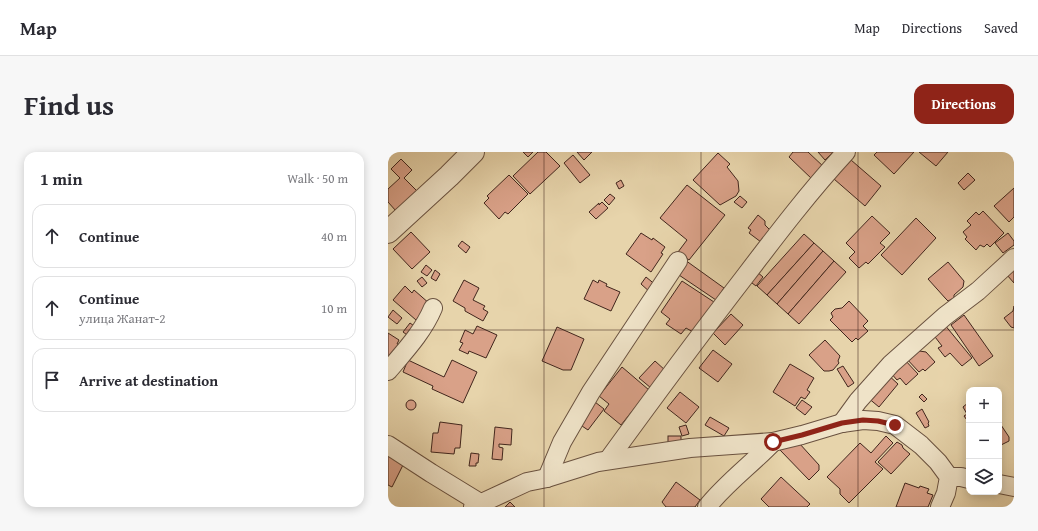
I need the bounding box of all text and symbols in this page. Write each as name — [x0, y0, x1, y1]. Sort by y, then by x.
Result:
text: Map — [20, 14, 57, 42]
text: Map — [854, 18, 880, 38]
text: Directions — [902, 18, 962, 38]
text: Saved — [984, 18, 1018, 38]
text: Find us — [24, 84, 114, 125]
button: Directions — [914, 84, 1014, 124]
text: 1 min — [40, 166, 82, 191]
text: Walk · 50 m — [287, 169, 348, 188]
icon: ahead — [41, 225, 63, 247]
text: Continue — [79, 226, 140, 247]
text: 40 m — [321, 227, 347, 246]
text: Continue — [79, 288, 140, 309]
icon: ahead — [41, 297, 63, 319]
text: 10 m — [321, 299, 347, 318]
text: улица Жанат-2 — [79, 309, 165, 328]
icon: arrive — [41, 369, 63, 391]
text: Arrive at destination — [79, 370, 218, 391]
map controls — [966, 387, 1002, 495]
button: + — [966, 387, 1002, 423]
route end — [886, 416, 904, 434]
button: − — [966, 423, 1002, 459]
route start — [764, 433, 782, 451]
button: layers — [966, 459, 1002, 495]

